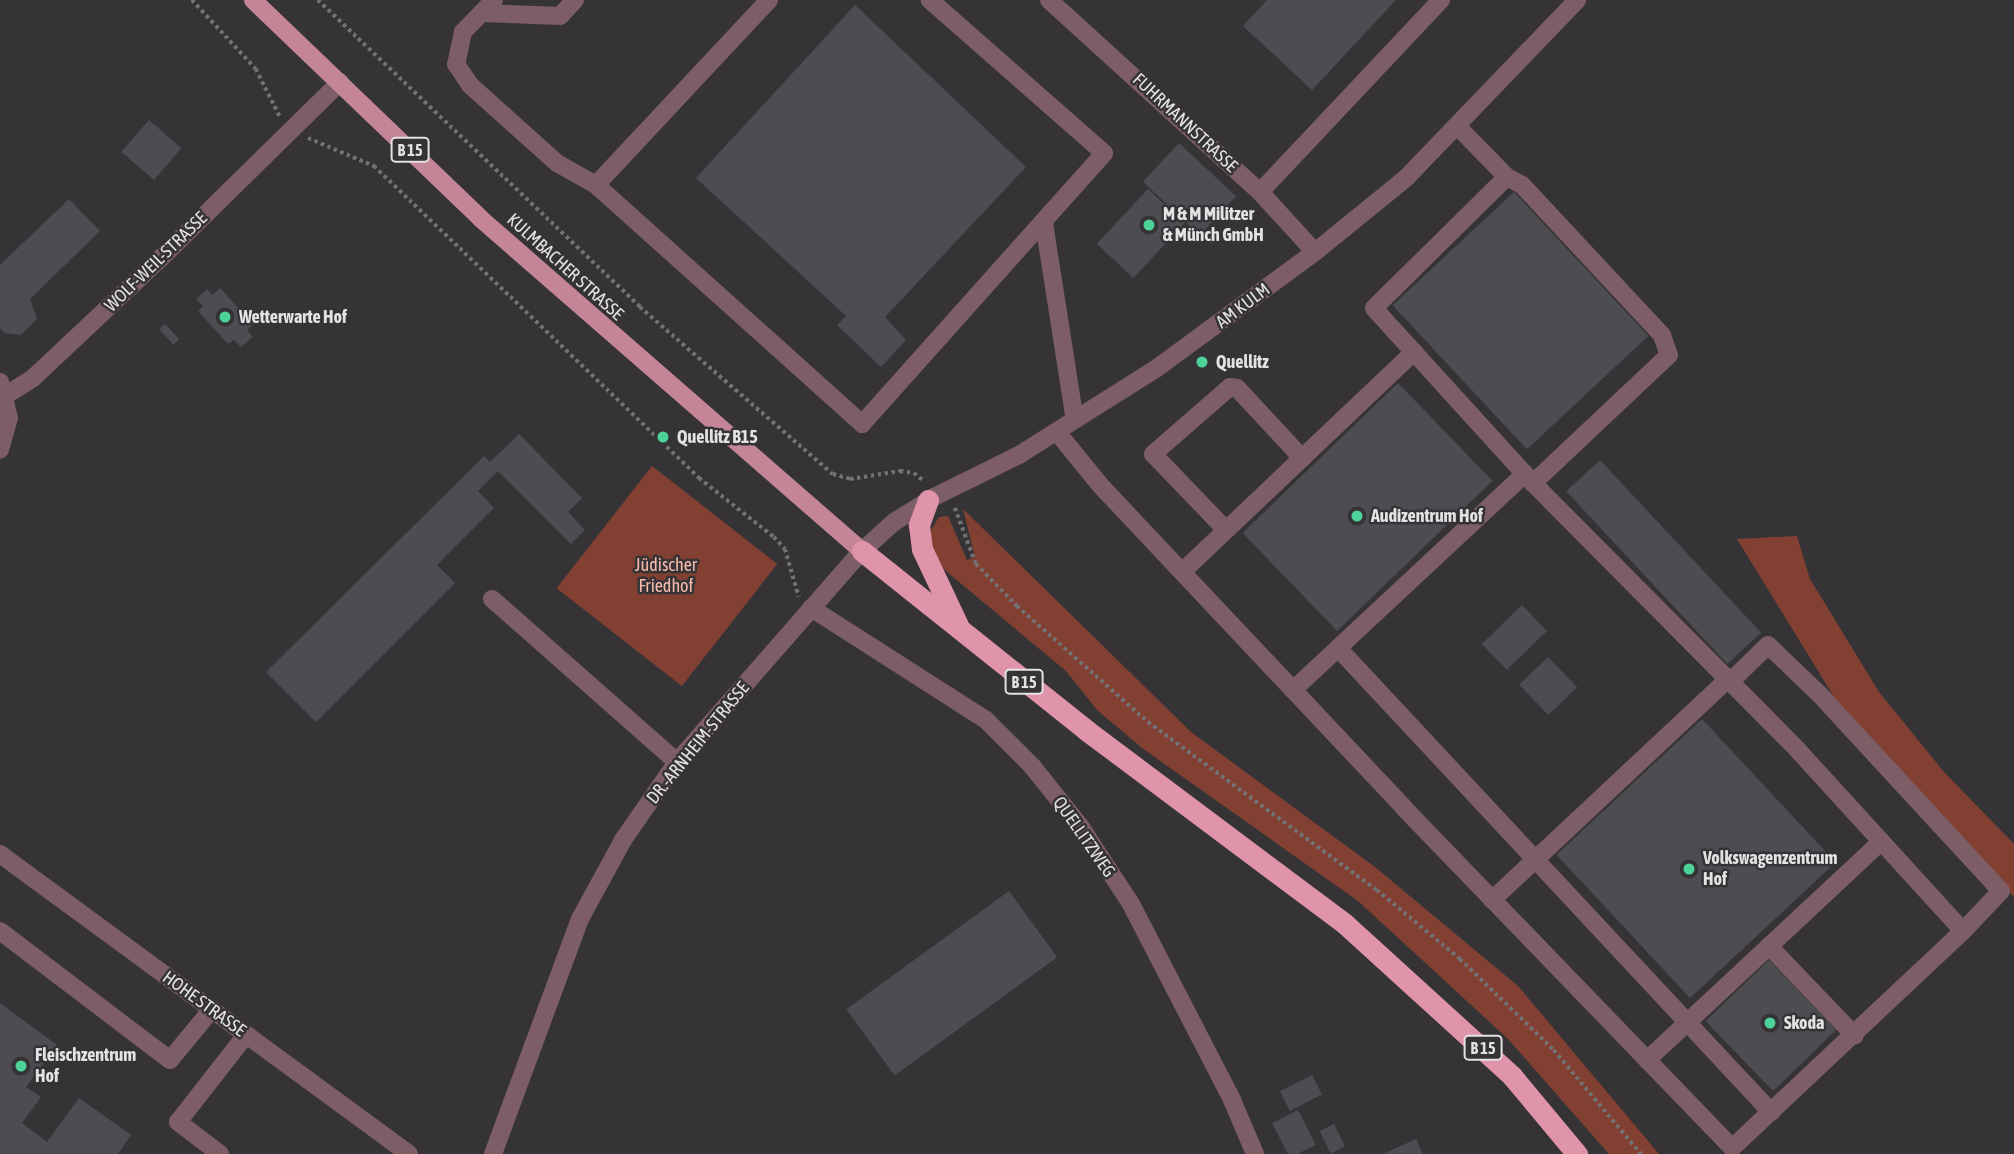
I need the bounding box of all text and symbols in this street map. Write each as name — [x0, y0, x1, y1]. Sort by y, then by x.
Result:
street label: FUHRMANNSTRASSE — [1128, 69, 1242, 177]
road number: B 15 — [389, 138, 431, 162]
place label: M & M Militzer & Münch GmbH — [1163, 204, 1264, 246]
street label: WOLF-WEIL-STRASSE — [100, 208, 212, 316]
street label: KULMBACHER STRASSE — [502, 209, 628, 325]
marker: M & M Militzer & Münch GmbH — [1141, 217, 1157, 233]
street label: AM KULM — [1212, 279, 1274, 333]
place label: Wetterwarte Hof — [239, 306, 347, 328]
marker: Wetterwarte Hof — [217, 309, 233, 325]
place label: Quellitz — [1216, 351, 1269, 373]
marker: Quellitz — [1194, 354, 1210, 370]
place label: Quellitz B15 — [677, 426, 758, 448]
marker: Quellitz B15 — [655, 429, 671, 445]
place label: Audizentrum Hof — [1371, 505, 1483, 527]
marker: Audizentrum Hof — [1349, 508, 1365, 524]
park label: Jüdischer Friedhof — [635, 555, 697, 598]
road number: B 15 — [1003, 670, 1045, 694]
street label: DR.-ARNHEIM-STRASSE — [642, 678, 754, 808]
street label: QUELLITZWEG — [1048, 792, 1120, 882]
place label: Volkswagenzentrum Hof — [1703, 848, 1837, 890]
marker: Volkswagenzentrum Hof — [1681, 861, 1697, 877]
street label: HOHE STRASSE — [158, 967, 250, 1041]
place label: Skoda — [1784, 1012, 1824, 1034]
marker: Skoda — [1762, 1015, 1778, 1031]
road number: B 15 — [1462, 1036, 1504, 1060]
place label: Fleischzentrum Hof — [35, 1045, 136, 1088]
marker: Fleischzentrum Hof — [13, 1058, 29, 1074]

